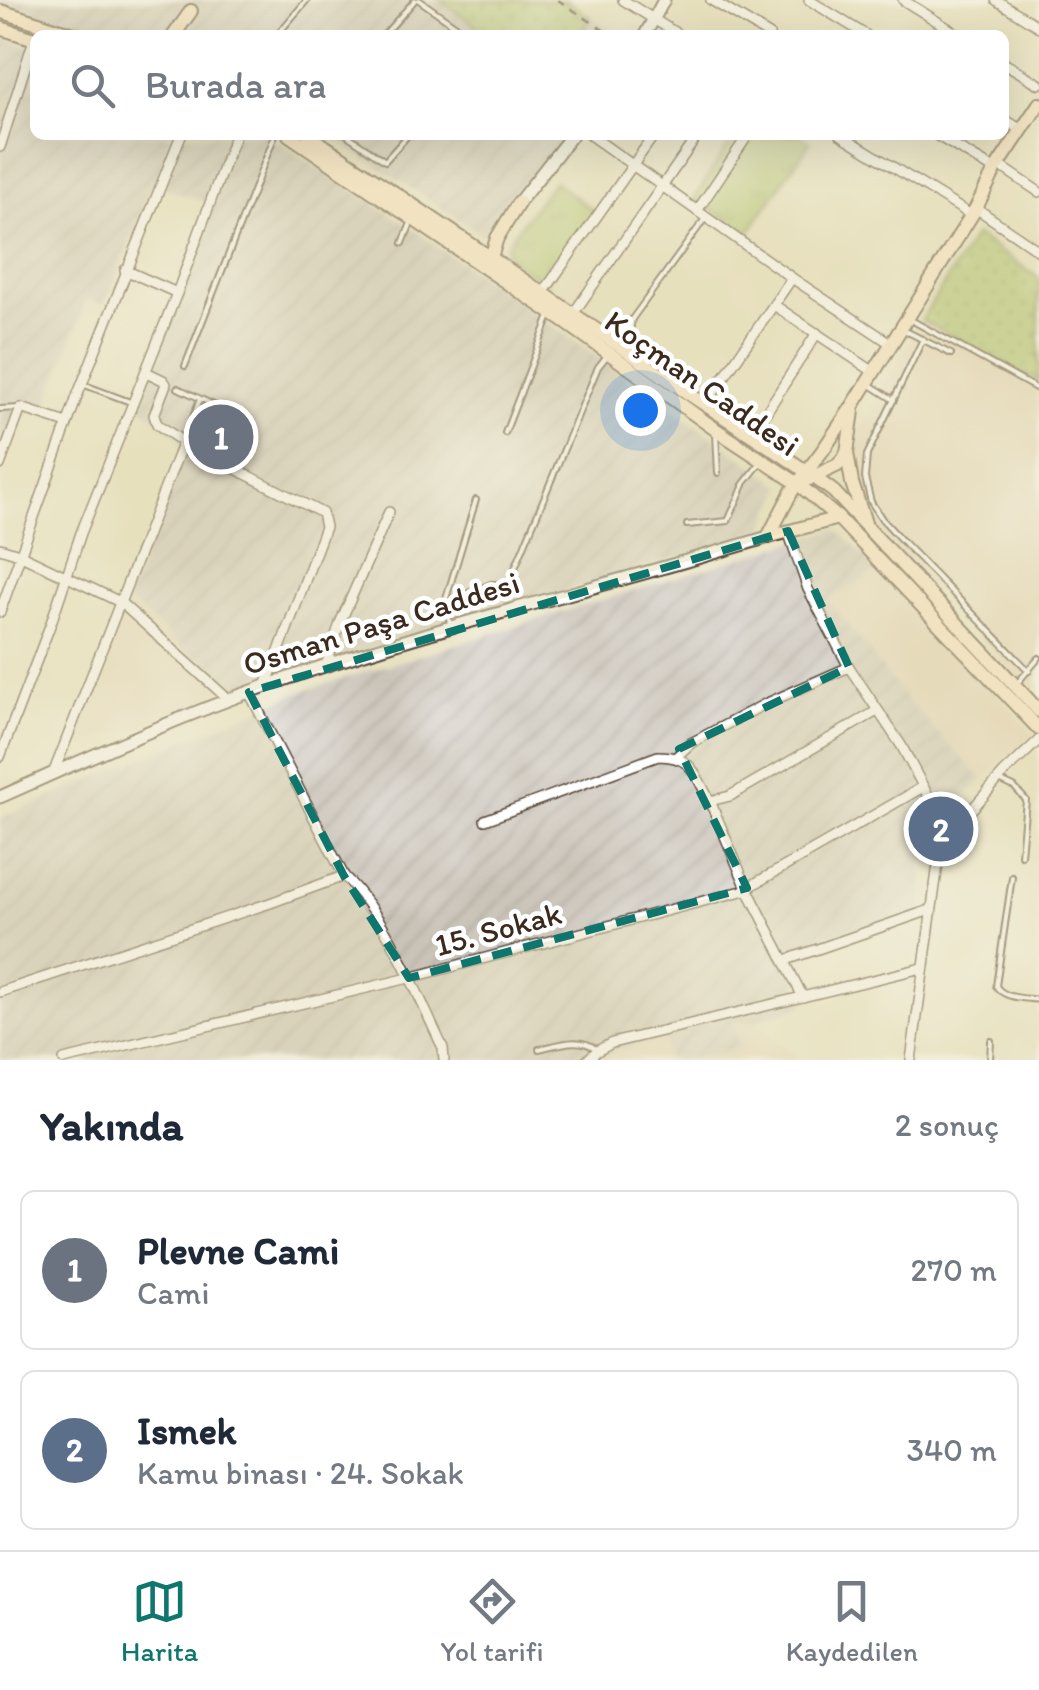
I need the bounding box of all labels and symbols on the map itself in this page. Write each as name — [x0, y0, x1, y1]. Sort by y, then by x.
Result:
street label: Koçman Caddesi — [598, 302, 806, 464]
your location — [615, 385, 666, 436]
pin: 1 — [188, 400, 254, 474]
street label: Osman Paşa Caddesi — [238, 563, 524, 683]
pin: 2 — [908, 792, 974, 866]
street label: 15. Sokak — [430, 894, 566, 964]

